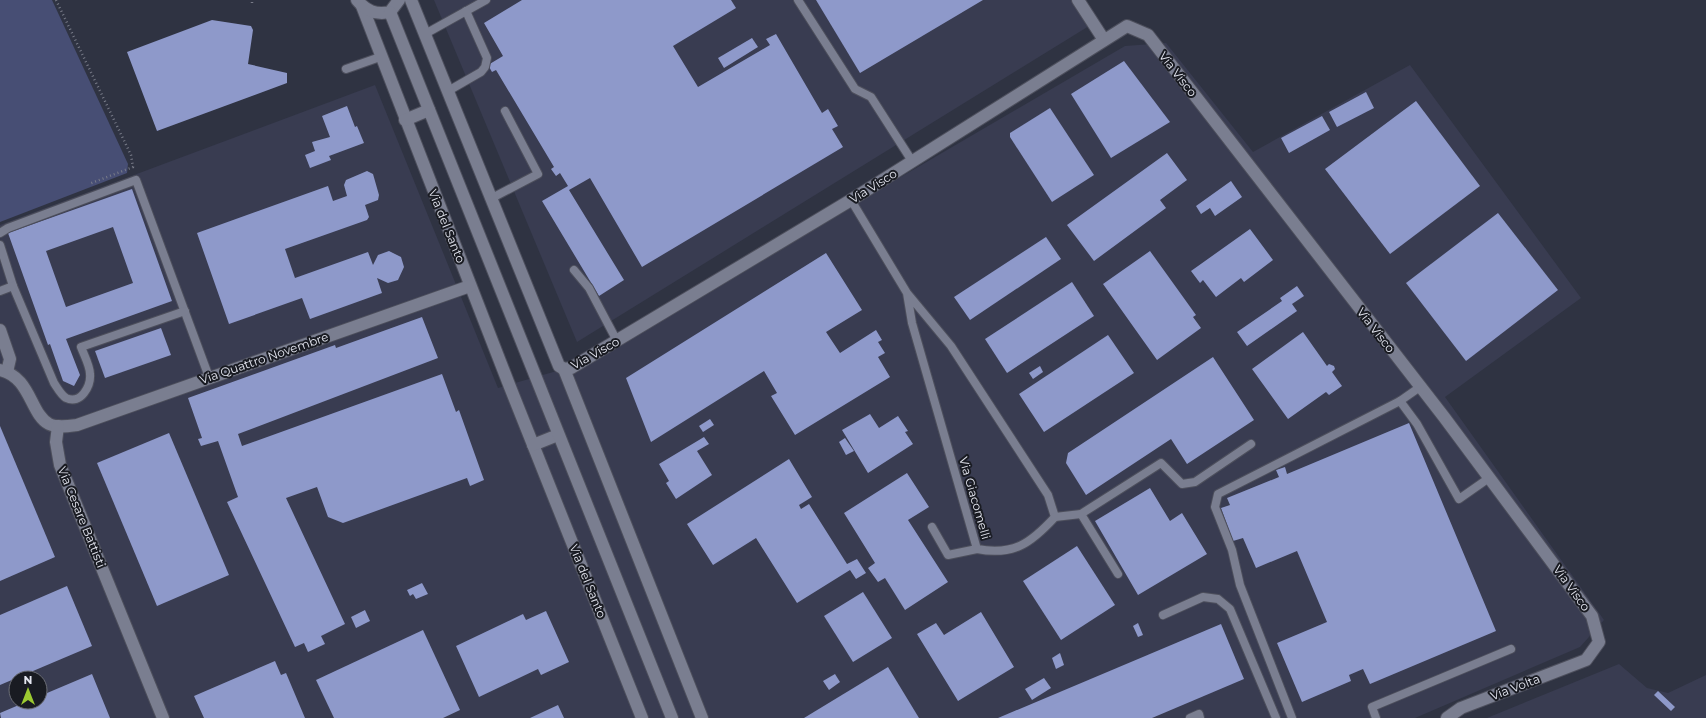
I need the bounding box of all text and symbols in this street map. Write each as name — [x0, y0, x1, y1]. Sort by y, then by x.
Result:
street label: Via Visco — [1156, 48, 1200, 100]
street label: Via Visco — [847, 166, 899, 206]
street label: Via del Santo — [425, 187, 469, 265]
street label: Via Visco — [1354, 304, 1398, 356]
street label: Via Quattro Novembre — [198, 329, 330, 387]
street label: Via Visco — [568, 334, 622, 372]
street label: Via Giacomelli — [956, 455, 994, 541]
street label: Via Cesare Battisti — [55, 464, 109, 570]
street label: Via del Santo — [566, 542, 610, 620]
street label: Via Visco — [1550, 562, 1594, 614]
north arrow — [8, 670, 48, 710]
street label: Via Volta — [1488, 671, 1542, 703]
text: N — [24, 673, 32, 687]

